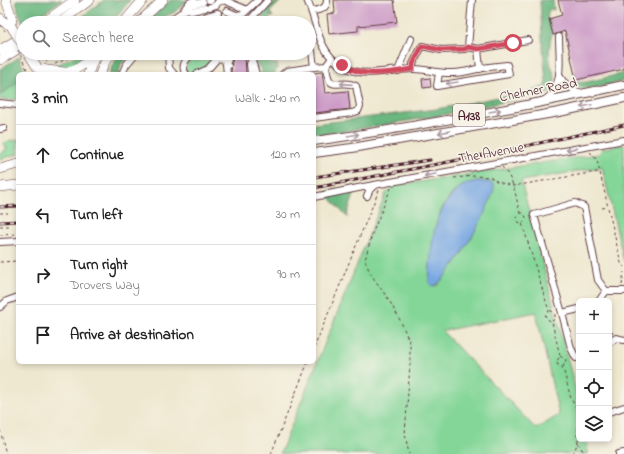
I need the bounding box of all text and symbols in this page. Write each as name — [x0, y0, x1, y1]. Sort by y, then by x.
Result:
search box — [16, 16, 316, 60]
icon: search — [30, 27, 52, 49]
text: Search here — [62, 27, 134, 49]
route start — [504, 34, 522, 52]
route end — [333, 56, 351, 74]
street label: Chelmer Road — [498, 73, 579, 108]
one-way arrow — [446, 79, 459, 87]
one-way arrow — [340, 81, 353, 88]
text: 3 min — [32, 86, 68, 111]
text: Walk · 240 m — [235, 89, 300, 108]
one-way arrow — [580, 103, 593, 111]
road number: A138 — [453, 104, 485, 126]
one-way arrow — [488, 107, 501, 115]
one-way arrow — [438, 128, 451, 136]
one-way arrow — [346, 131, 359, 139]
street label: The Avenue — [457, 137, 526, 170]
icon: ahead — [32, 144, 54, 166]
text: Continue — [70, 144, 124, 166]
text: 120 m — [270, 145, 300, 164]
one-way arrow — [566, 146, 579, 154]
one-way arrow — [424, 171, 437, 179]
icon: left — [32, 204, 54, 226]
text: Turn left — [70, 204, 123, 226]
text: 30 m — [276, 205, 300, 224]
text: Turn right — [70, 254, 128, 276]
icon: right — [32, 264, 54, 286]
text: 90 m — [277, 265, 300, 284]
text: Drovers Way — [70, 276, 140, 295]
map controls — [576, 298, 612, 442]
button: + — [576, 298, 612, 334]
icon: arrive — [32, 324, 54, 346]
text: Arrive at destination — [70, 324, 194, 346]
button: − — [576, 334, 612, 370]
button: locate — [576, 370, 612, 406]
button: layers — [576, 406, 612, 442]

